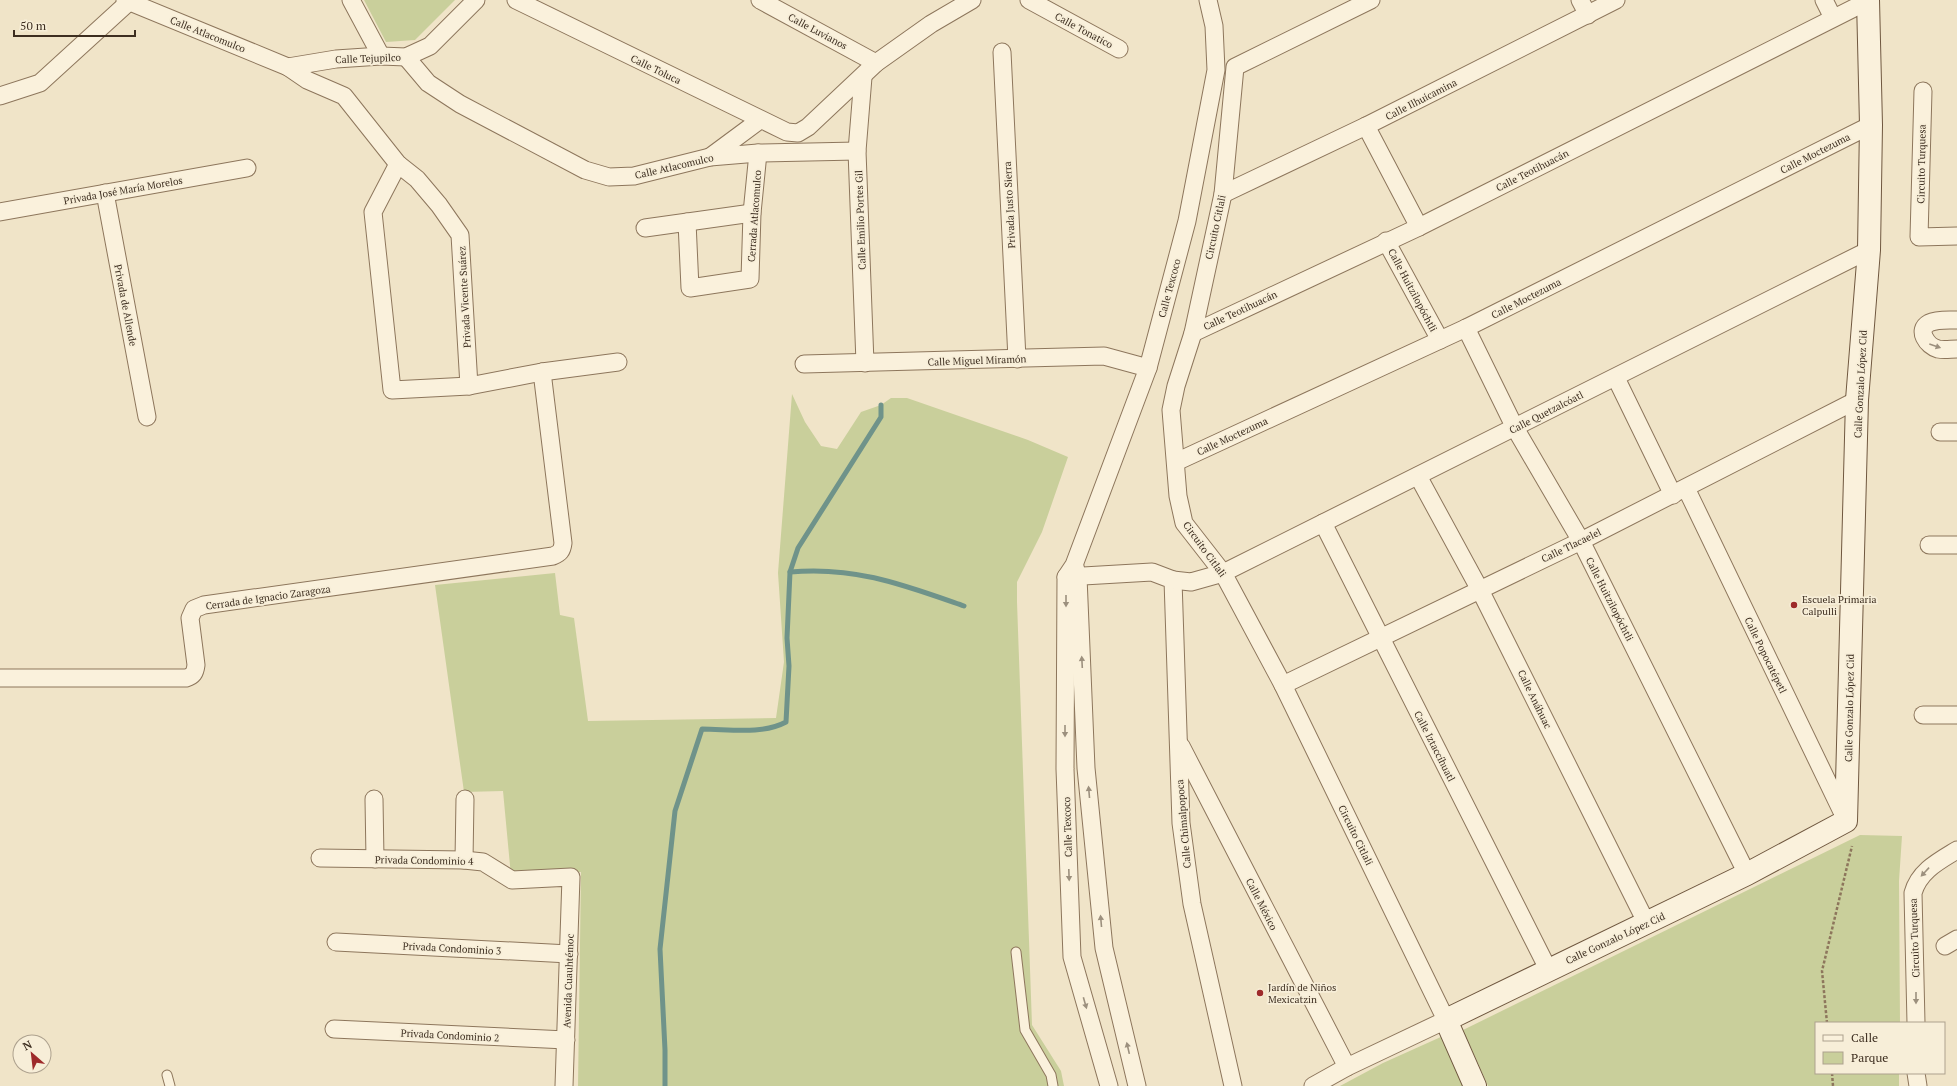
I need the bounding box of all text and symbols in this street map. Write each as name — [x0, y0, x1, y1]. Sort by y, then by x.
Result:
street label: Calle Luvianos — [786, 10, 850, 52]
street label: Calle Tonatico — [1053, 10, 1115, 51]
scale bar — [14, 12, 135, 38]
street label: Calle Atlacomulco — [168, 13, 248, 56]
text: 50 m — [20, 18, 47, 33]
street label: Calle Tejupilco — [335, 51, 402, 66]
street label: Calle Toluca — [628, 52, 683, 87]
street label: Calle Ilhuicamina — [1383, 76, 1459, 123]
street label: Circuito Turquesa — [1914, 124, 1929, 204]
street label: Calle Moctezuma — [1778, 130, 1852, 177]
street label: Calle Teotihuacán — [1494, 146, 1571, 194]
street label: Calle Atlacomulco — [634, 151, 715, 182]
street label: Privada Justo Sierra — [1001, 161, 1018, 249]
street label: Cerrada Atlacomulco — [745, 169, 764, 263]
street label: Calle Emilio Portes Gil — [852, 170, 869, 270]
street label: Privada José María Morelos — [63, 174, 184, 207]
street label: Circuito Citlali — [1202, 194, 1229, 261]
street label: Privada Vicente Suárez — [455, 246, 474, 348]
street label: Calle Huitzilopóchtli — [1385, 246, 1440, 334]
street label: Calle Texcoco — [1155, 257, 1184, 319]
street label: Privada de Allende — [111, 263, 140, 347]
street label: Calle Moctezuma — [1489, 275, 1563, 322]
street label: Calle Teotihuacán — [1201, 288, 1279, 333]
street label: Calle Gonzalo López Cid — [1851, 329, 1870, 438]
one-way arrow — [1930, 344, 1942, 350]
street label: Calle Miguel Miramón — [927, 352, 1027, 369]
street label: Calle Quetzalcóatl — [1507, 388, 1586, 437]
street label: Calle Moctezuma — [1195, 414, 1270, 459]
street label: Circuito Citlali — [1180, 519, 1229, 580]
street label: Calle Tlacaelel — [1539, 525, 1603, 566]
street label: Calle Huitzilopóchtli — [1583, 555, 1636, 643]
street label: Cerrada de Ignacio Zaragoza — [205, 582, 331, 613]
place label: Escuela Primaria Calpulli — [1802, 593, 1876, 618]
one-way arrow — [1063, 595, 1069, 608]
marker: Escuela Primaria Calpulli — [1789, 600, 1799, 610]
street label: Calle Popocatépetl — [1741, 615, 1790, 695]
street label: Calle Gonzalo López Cid — [1842, 653, 1857, 762]
one-way arrow — [1078, 656, 1085, 668]
street label: Calle Anáhuac — [1515, 668, 1555, 731]
street label: Calle Iztaccíhuatl — [1411, 709, 1458, 784]
one-way arrow — [1062, 725, 1068, 738]
street label: Calle Chimalpopoca — [1173, 779, 1194, 869]
one-way arrow — [1085, 786, 1092, 798]
street label: Calle Texcoco — [1060, 796, 1075, 857]
street label: Circuito Citlali — [1335, 803, 1376, 868]
street label: Privada Condominio 4 — [375, 853, 474, 868]
one-way arrow — [1920, 867, 1930, 877]
one-way arrow — [1066, 869, 1072, 882]
street label: Calle México — [1243, 876, 1280, 933]
street label: Circuito Turquesa — [1907, 898, 1922, 978]
street label: Calle Gonzalo López Cid — [1563, 910, 1667, 967]
one-way arrow — [1098, 915, 1104, 927]
street label: Avenida Cuauhtémoc — [560, 933, 577, 1028]
street label: Privada Condominio 3 — [402, 939, 502, 958]
place label: Jardín de Niños Mexicatzin — [1268, 981, 1336, 1006]
marker: Jardín de Niños Mexicatzin — [1255, 988, 1265, 998]
one-way arrow — [1913, 992, 1919, 1005]
one-way arrow — [1083, 997, 1089, 1009]
legend — [1815, 1022, 1945, 1074]
street label: Privada Condominio 2 — [400, 1026, 500, 1045]
text: Calle — [1851, 1030, 1878, 1045]
north arrow — [12, 1034, 52, 1074]
text: N — [20, 1037, 35, 1053]
one-way arrow — [1124, 1042, 1130, 1054]
text: Parque — [1851, 1050, 1888, 1065]

